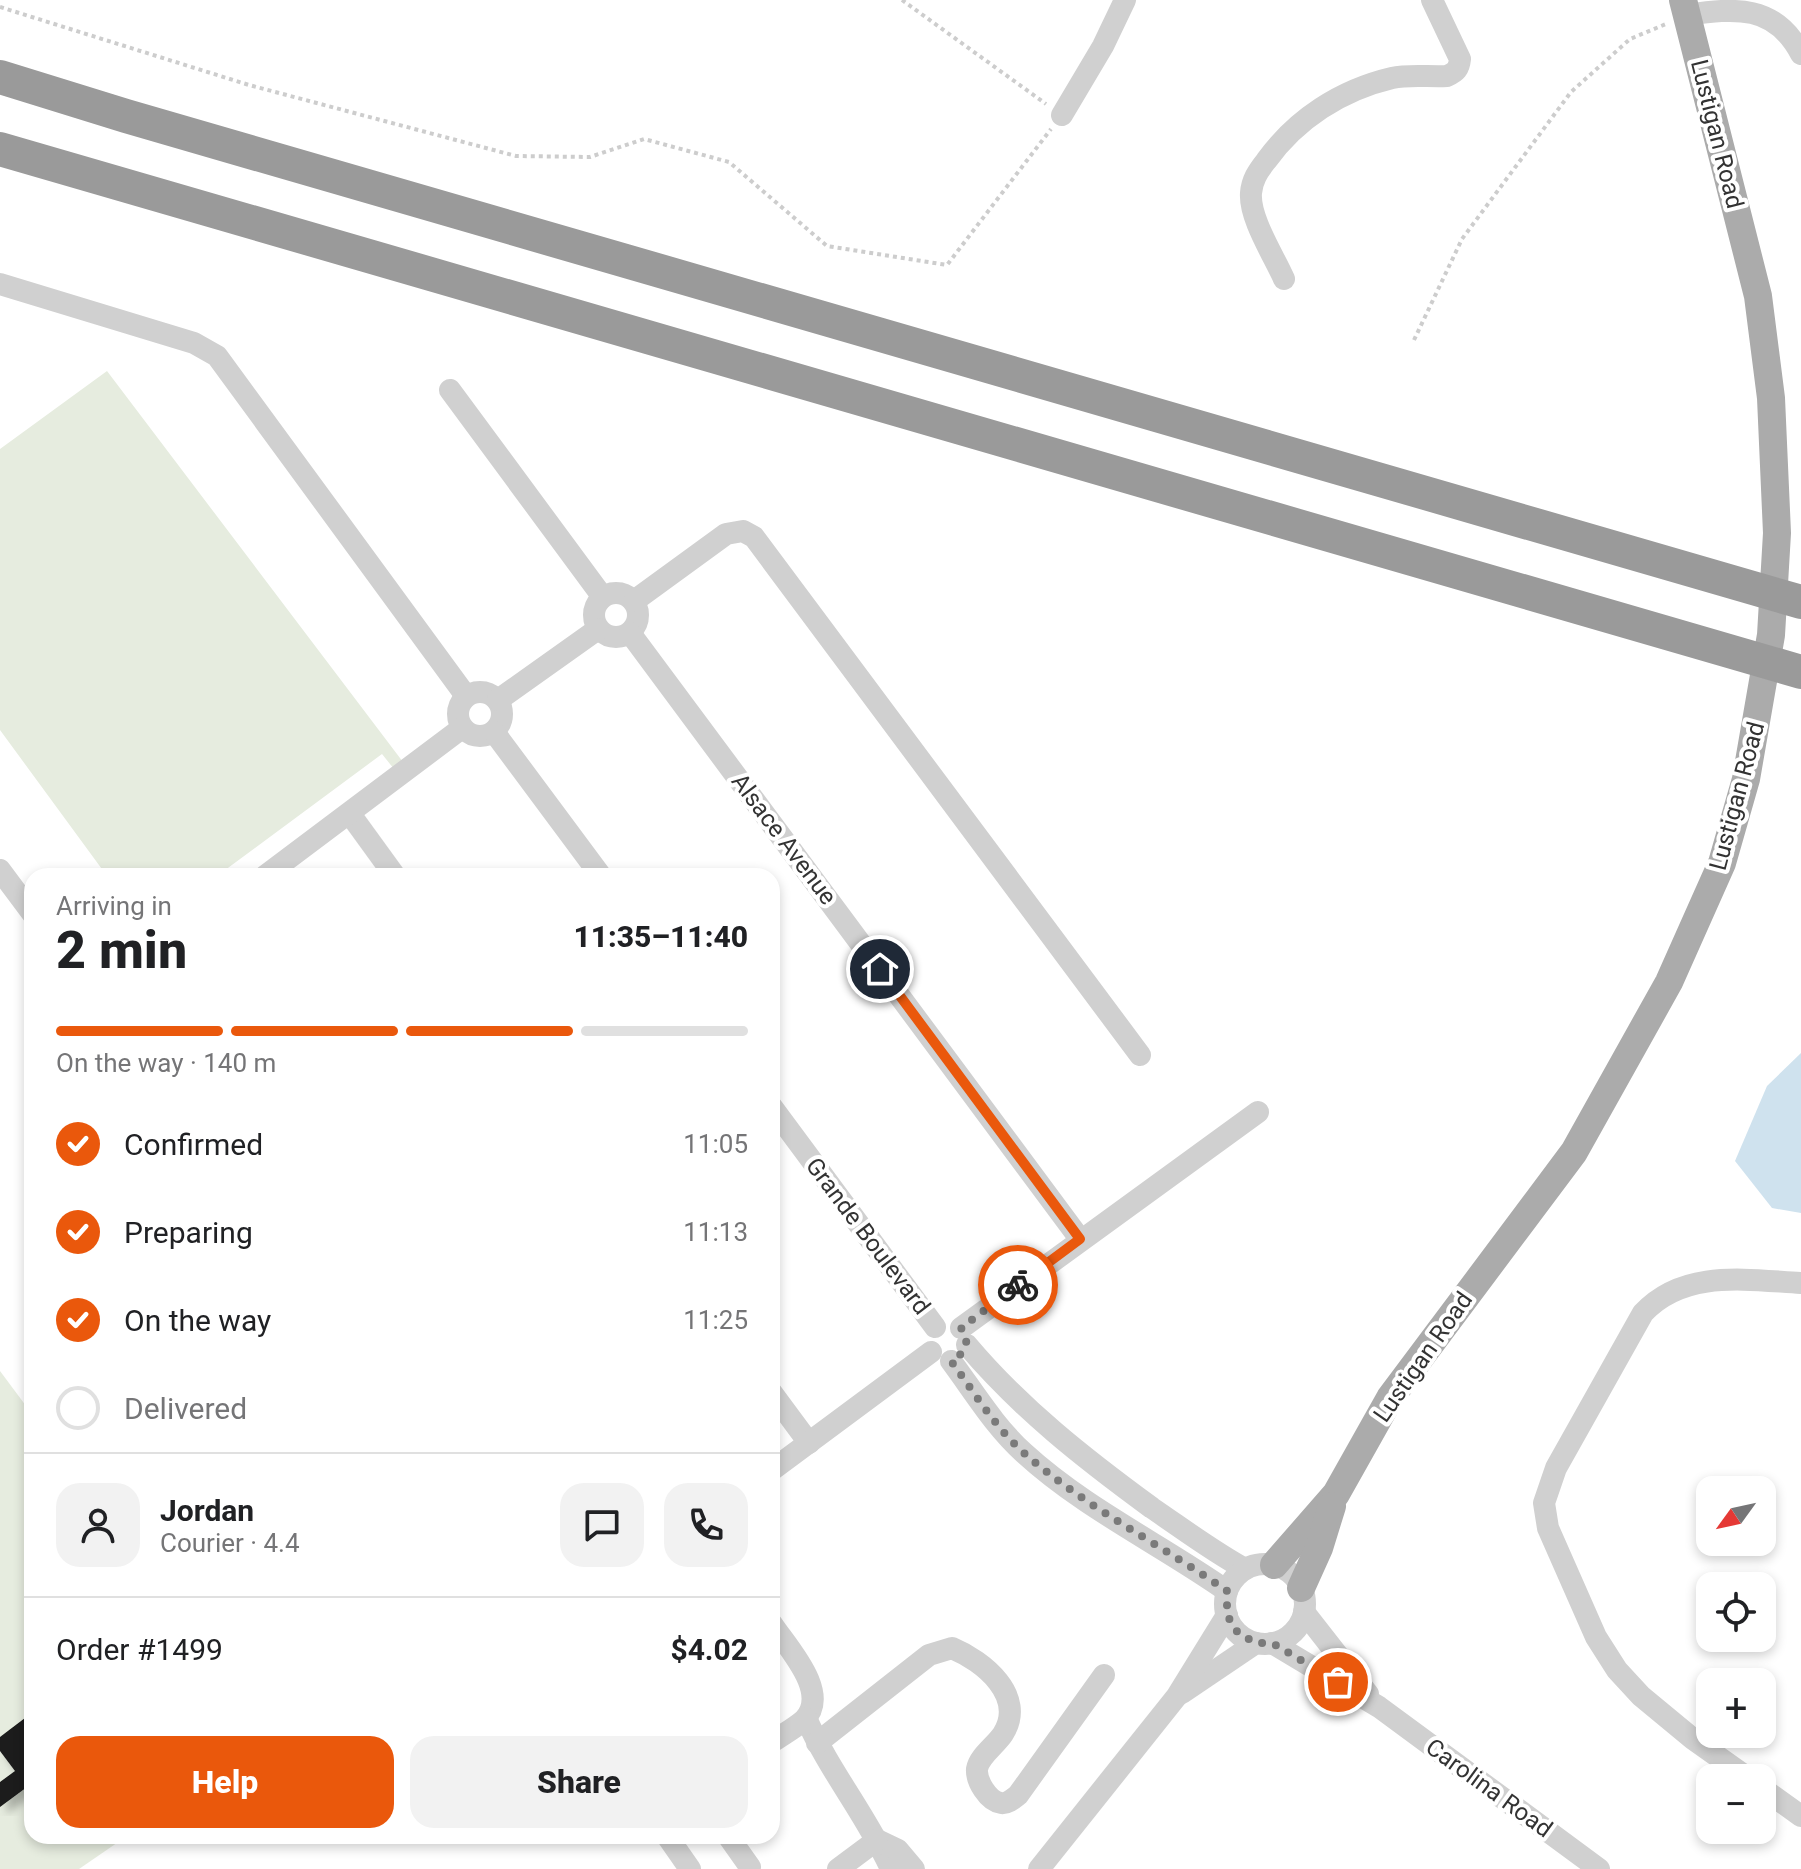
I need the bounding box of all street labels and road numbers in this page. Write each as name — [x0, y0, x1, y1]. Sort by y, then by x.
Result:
street label: Lustigan Road — [1685, 57, 1749, 211]
street label: Lustigan Road — [1704, 719, 1770, 873]
street label: Alsace Avenue — [726, 768, 842, 910]
street label: Grande Boulevard — [800, 1152, 936, 1320]
street label: Lustigan Road — [1368, 1286, 1478, 1428]
street label: Carolina Road — [1420, 1733, 1558, 1843]

